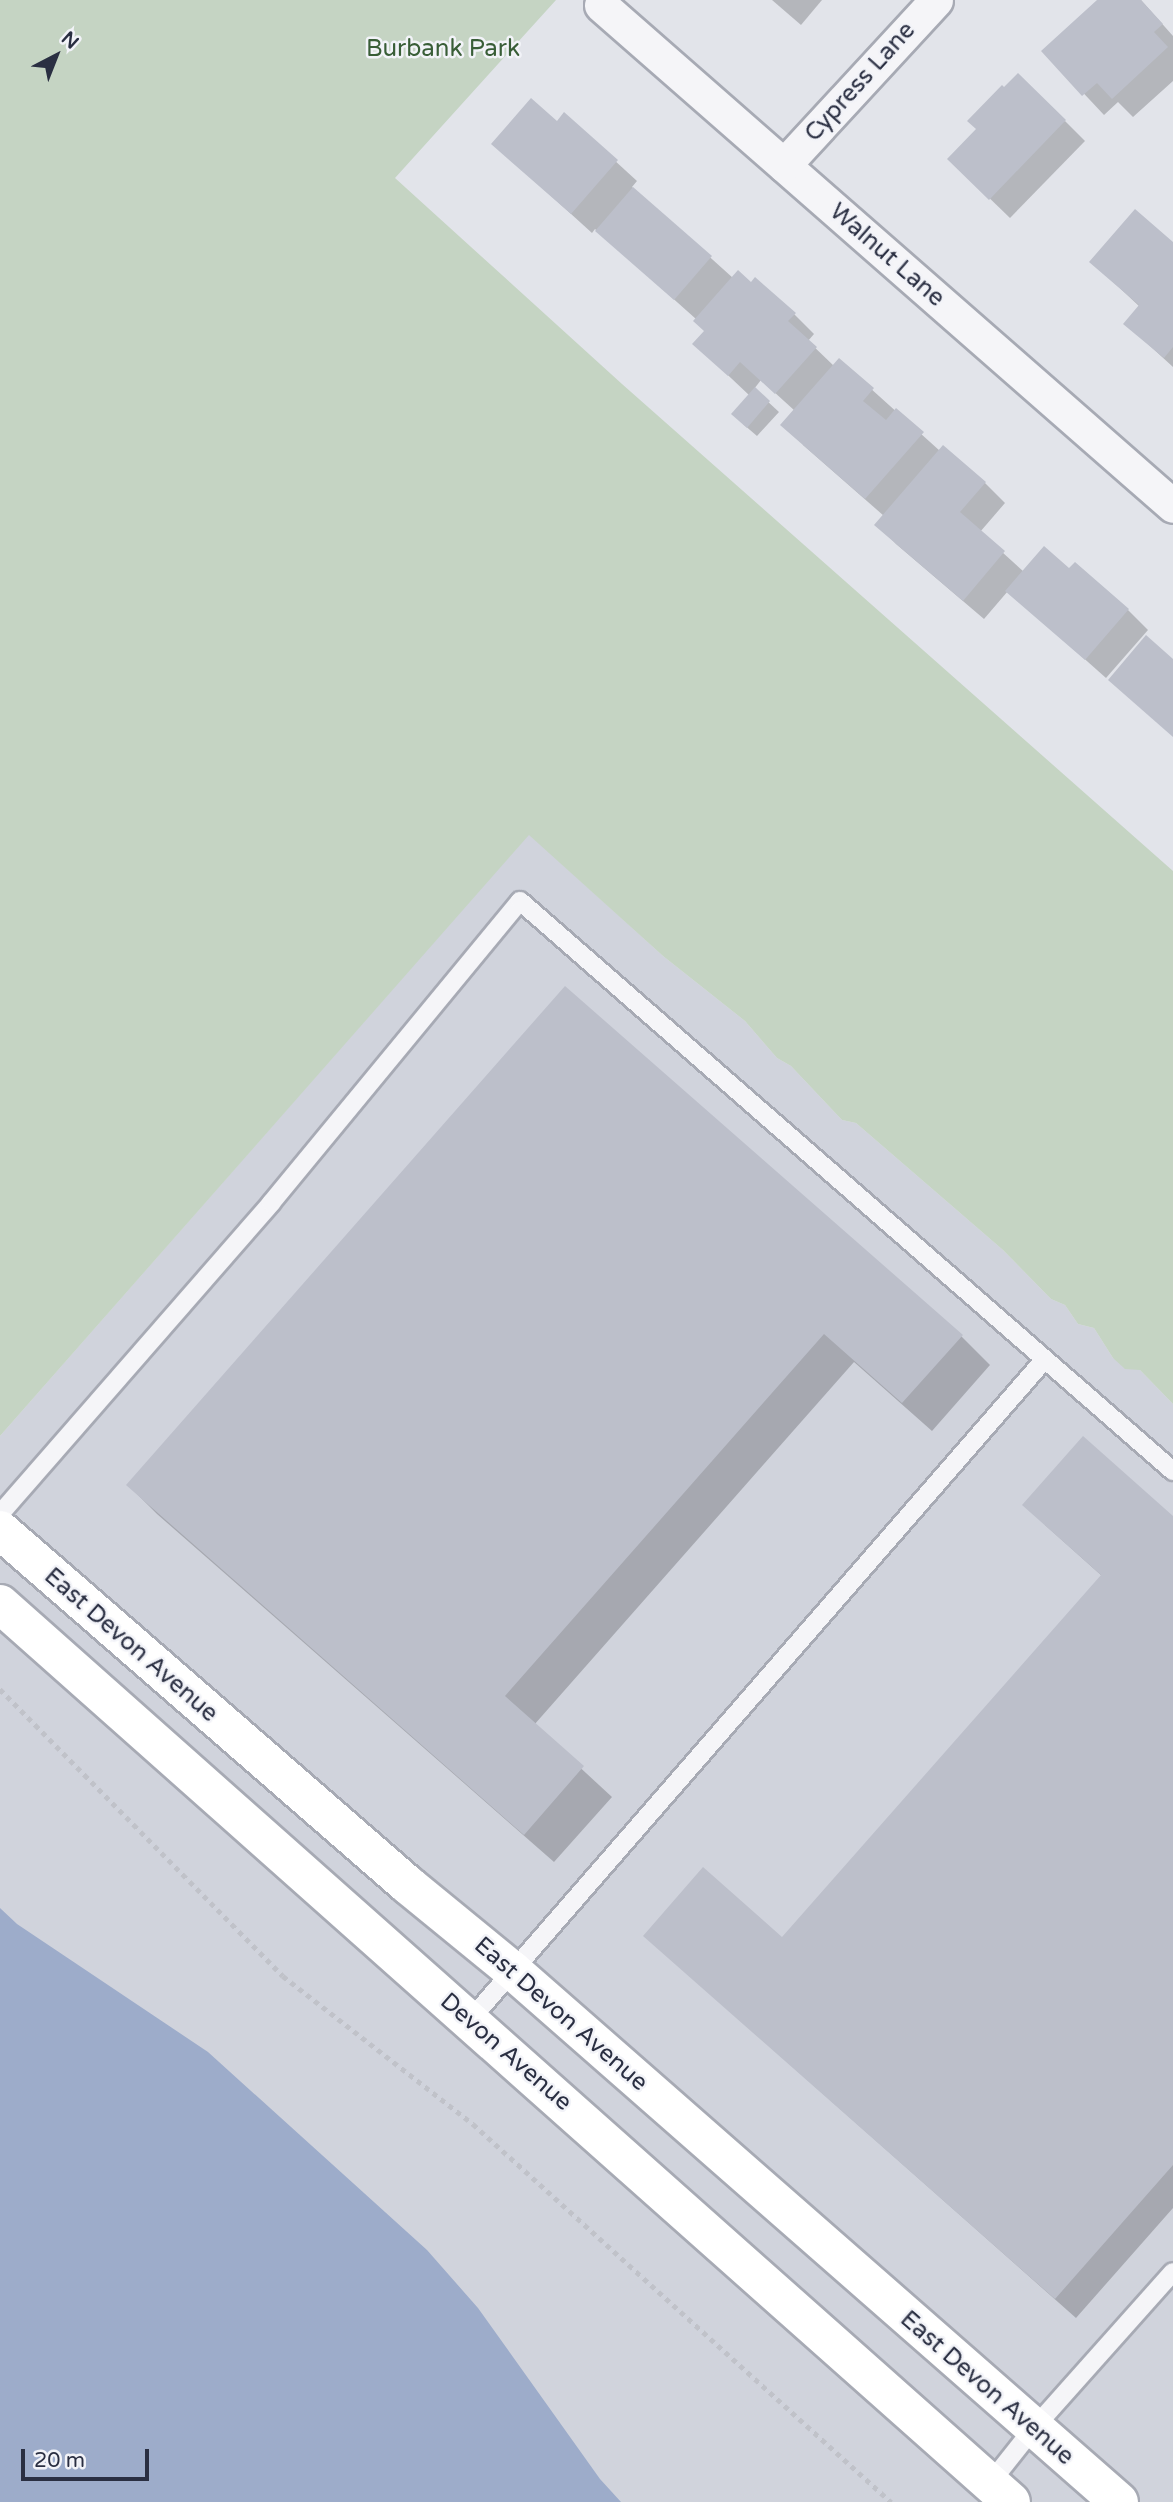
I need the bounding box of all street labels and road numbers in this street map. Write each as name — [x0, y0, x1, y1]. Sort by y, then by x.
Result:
street label: Cypress Lane — [799, 16, 921, 148]
street label: Walnut Lane — [824, 197, 950, 313]
street label: East Devon Avenue — [38, 1562, 224, 1728]
street label: East Devon Avenue — [468, 1931, 654, 2097]
street label: Devon Avenue — [434, 1987, 578, 2117]
street label: East Devon Avenue — [894, 2305, 1080, 2471]

